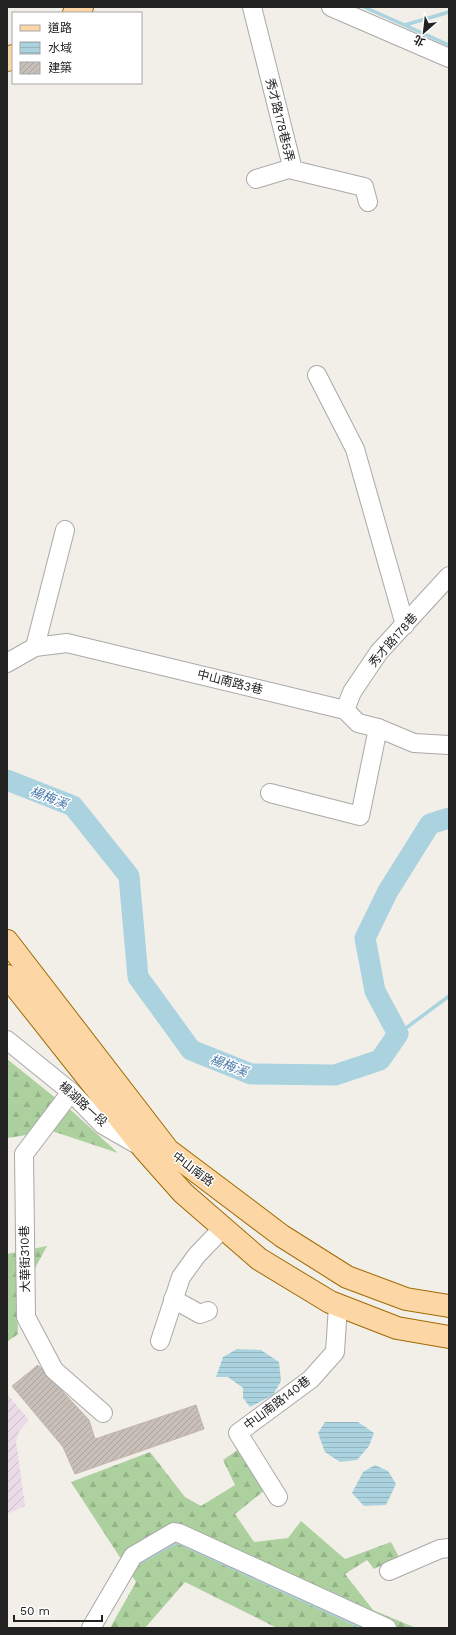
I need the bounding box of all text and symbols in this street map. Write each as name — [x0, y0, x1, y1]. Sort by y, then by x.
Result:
legend — [12, 12, 142, 84]
north arrow — [404, 12, 444, 52]
text: 道路 — [48, 21, 72, 35]
text: 北 — [412, 32, 427, 49]
text: 水域 — [48, 41, 72, 55]
text: 建築 — [48, 61, 72, 75]
street label: 秀才路178巷5弄 — [263, 77, 297, 163]
street label: 秀才路178巷 — [366, 610, 420, 670]
street label: 中山南路3巷 — [196, 667, 264, 697]
water label: 楊梅溪 — [28, 783, 72, 812]
water label: 楊梅溪 — [208, 1051, 252, 1080]
street label: 楊湖路一段 — [56, 1079, 110, 1129]
street label: 中山南路 — [170, 1149, 216, 1189]
street label: 大華街310巷 — [17, 1225, 33, 1293]
street label: 中山南路140巷 — [241, 1373, 313, 1433]
scale bar — [14, 1597, 102, 1623]
text: 50 m — [20, 1604, 50, 1618]

